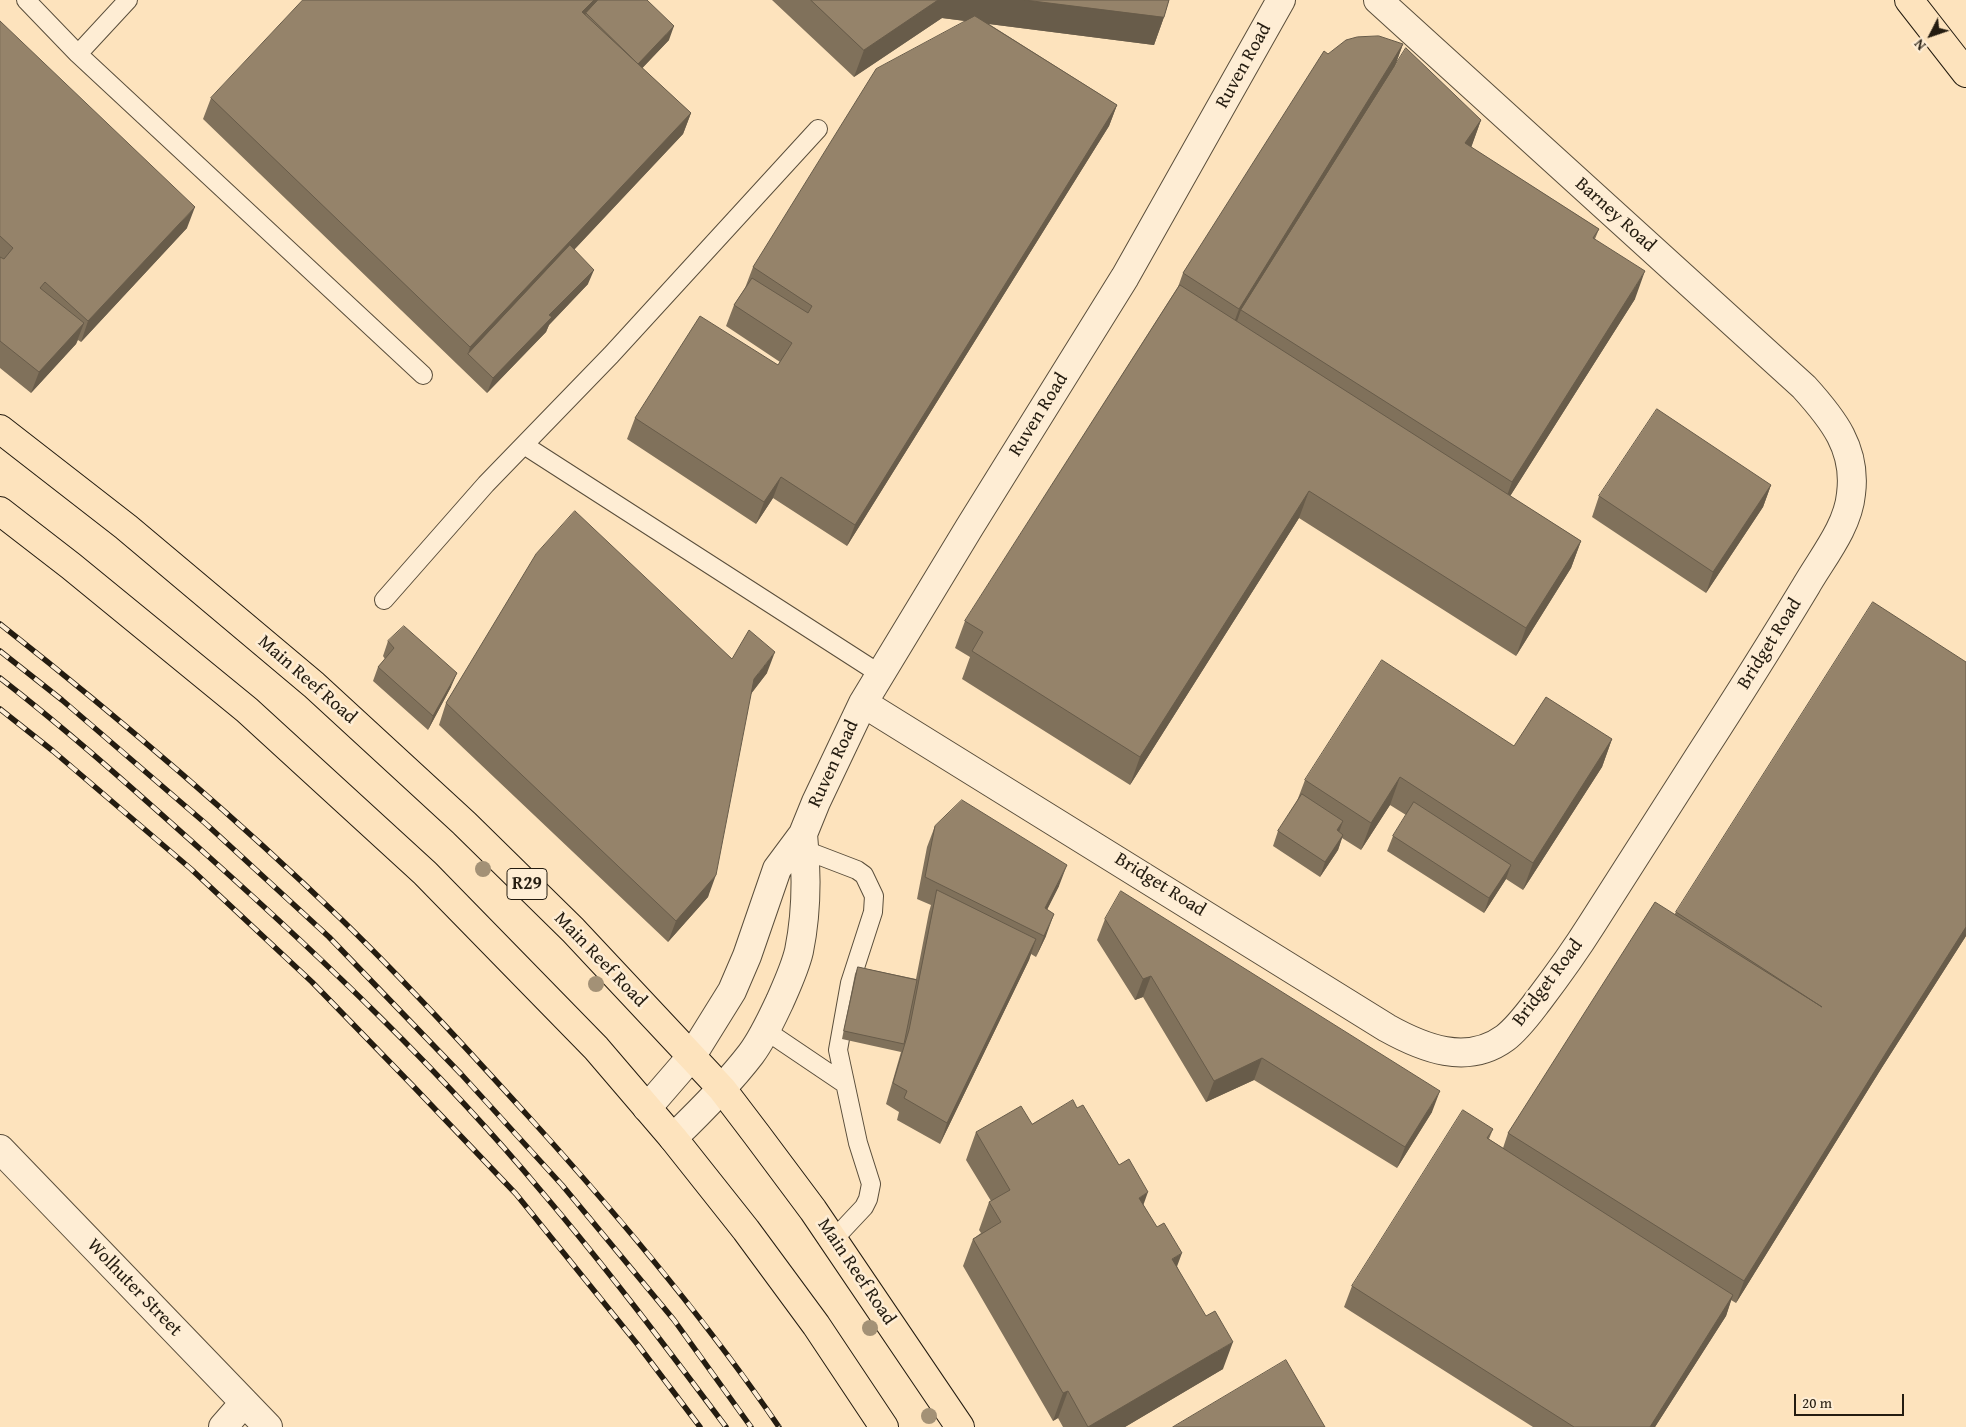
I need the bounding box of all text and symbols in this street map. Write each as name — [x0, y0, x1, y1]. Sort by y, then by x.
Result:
north arrow — [1906, 10, 1956, 60]
street label: Ruven Road — [1211, 19, 1277, 113]
text: N — [1909, 35, 1930, 55]
street label: Barney Road — [1570, 173, 1660, 257]
street label: Ruven Road — [1004, 369, 1074, 461]
street label: Bridget Road — [1733, 594, 1807, 694]
street label: Main Reef Road — [253, 631, 361, 729]
street label: Ruven Road — [804, 717, 864, 811]
street label: Bridget Road — [1110, 848, 1210, 922]
road number: R29 — [507, 869, 547, 900]
street label: Main Reef Road — [549, 908, 651, 1012]
street label: Bridget Road — [1508, 935, 1588, 1031]
street label: Main Reef Road — [812, 1214, 900, 1330]
street label: Wolhuter Street — [82, 1234, 186, 1342]
scale bar — [1796, 1384, 1906, 1416]
text: 20 m — [1802, 1392, 1832, 1413]

